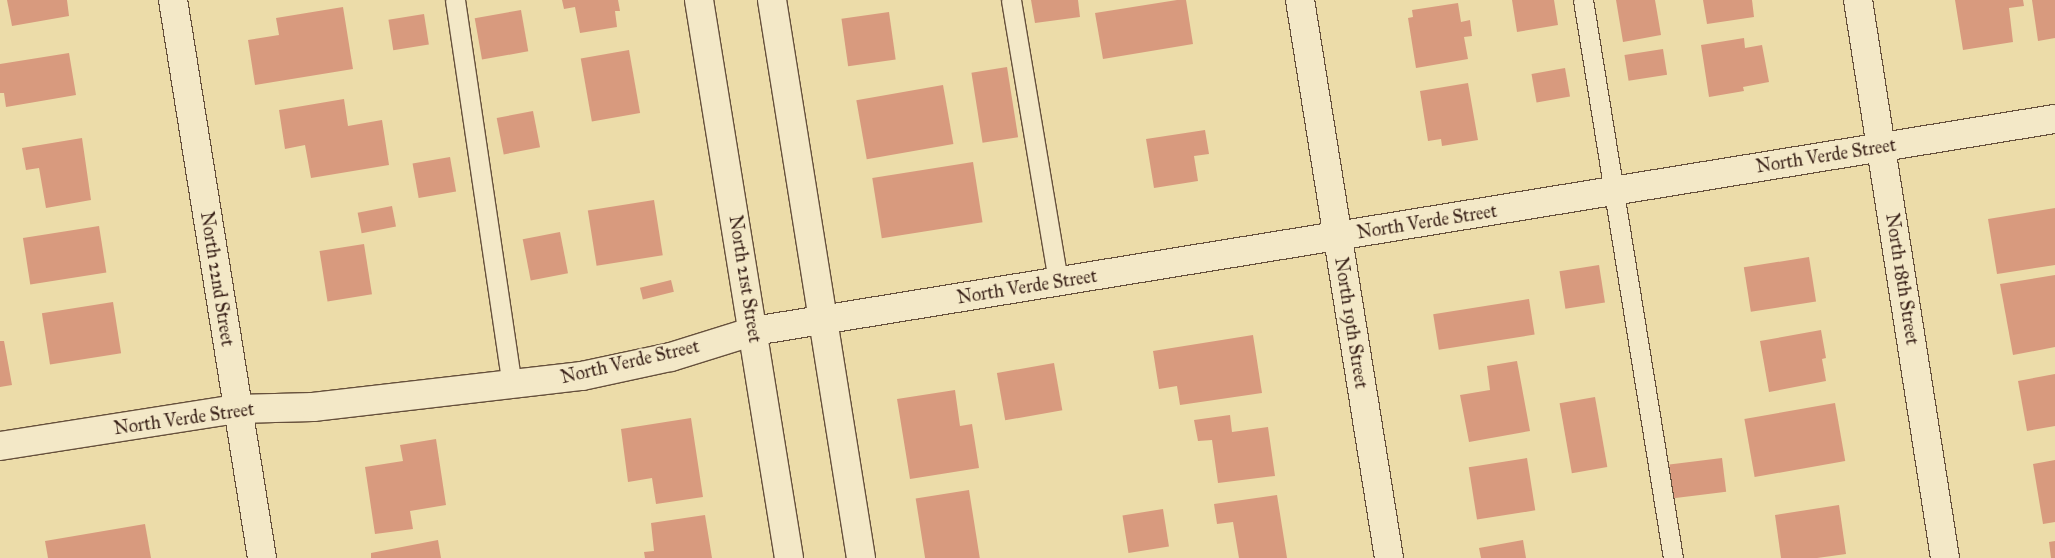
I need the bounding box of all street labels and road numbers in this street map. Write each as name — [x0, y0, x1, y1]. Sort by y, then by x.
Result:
street label: North Verde Street — [1754, 134, 1898, 178]
street label: North Verde Street — [1355, 200, 1499, 244]
street label: North 22nd Street — [196, 210, 238, 348]
street label: North 18th Street — [1881, 212, 1923, 346]
street label: North 21st Street — [724, 214, 766, 344]
street label: North 19th Street — [1330, 256, 1372, 390]
street label: North Verde Street — [955, 265, 1099, 309]
street label: North Verde Street — [559, 336, 701, 388]
street label: North Verde Street — [112, 398, 256, 440]

